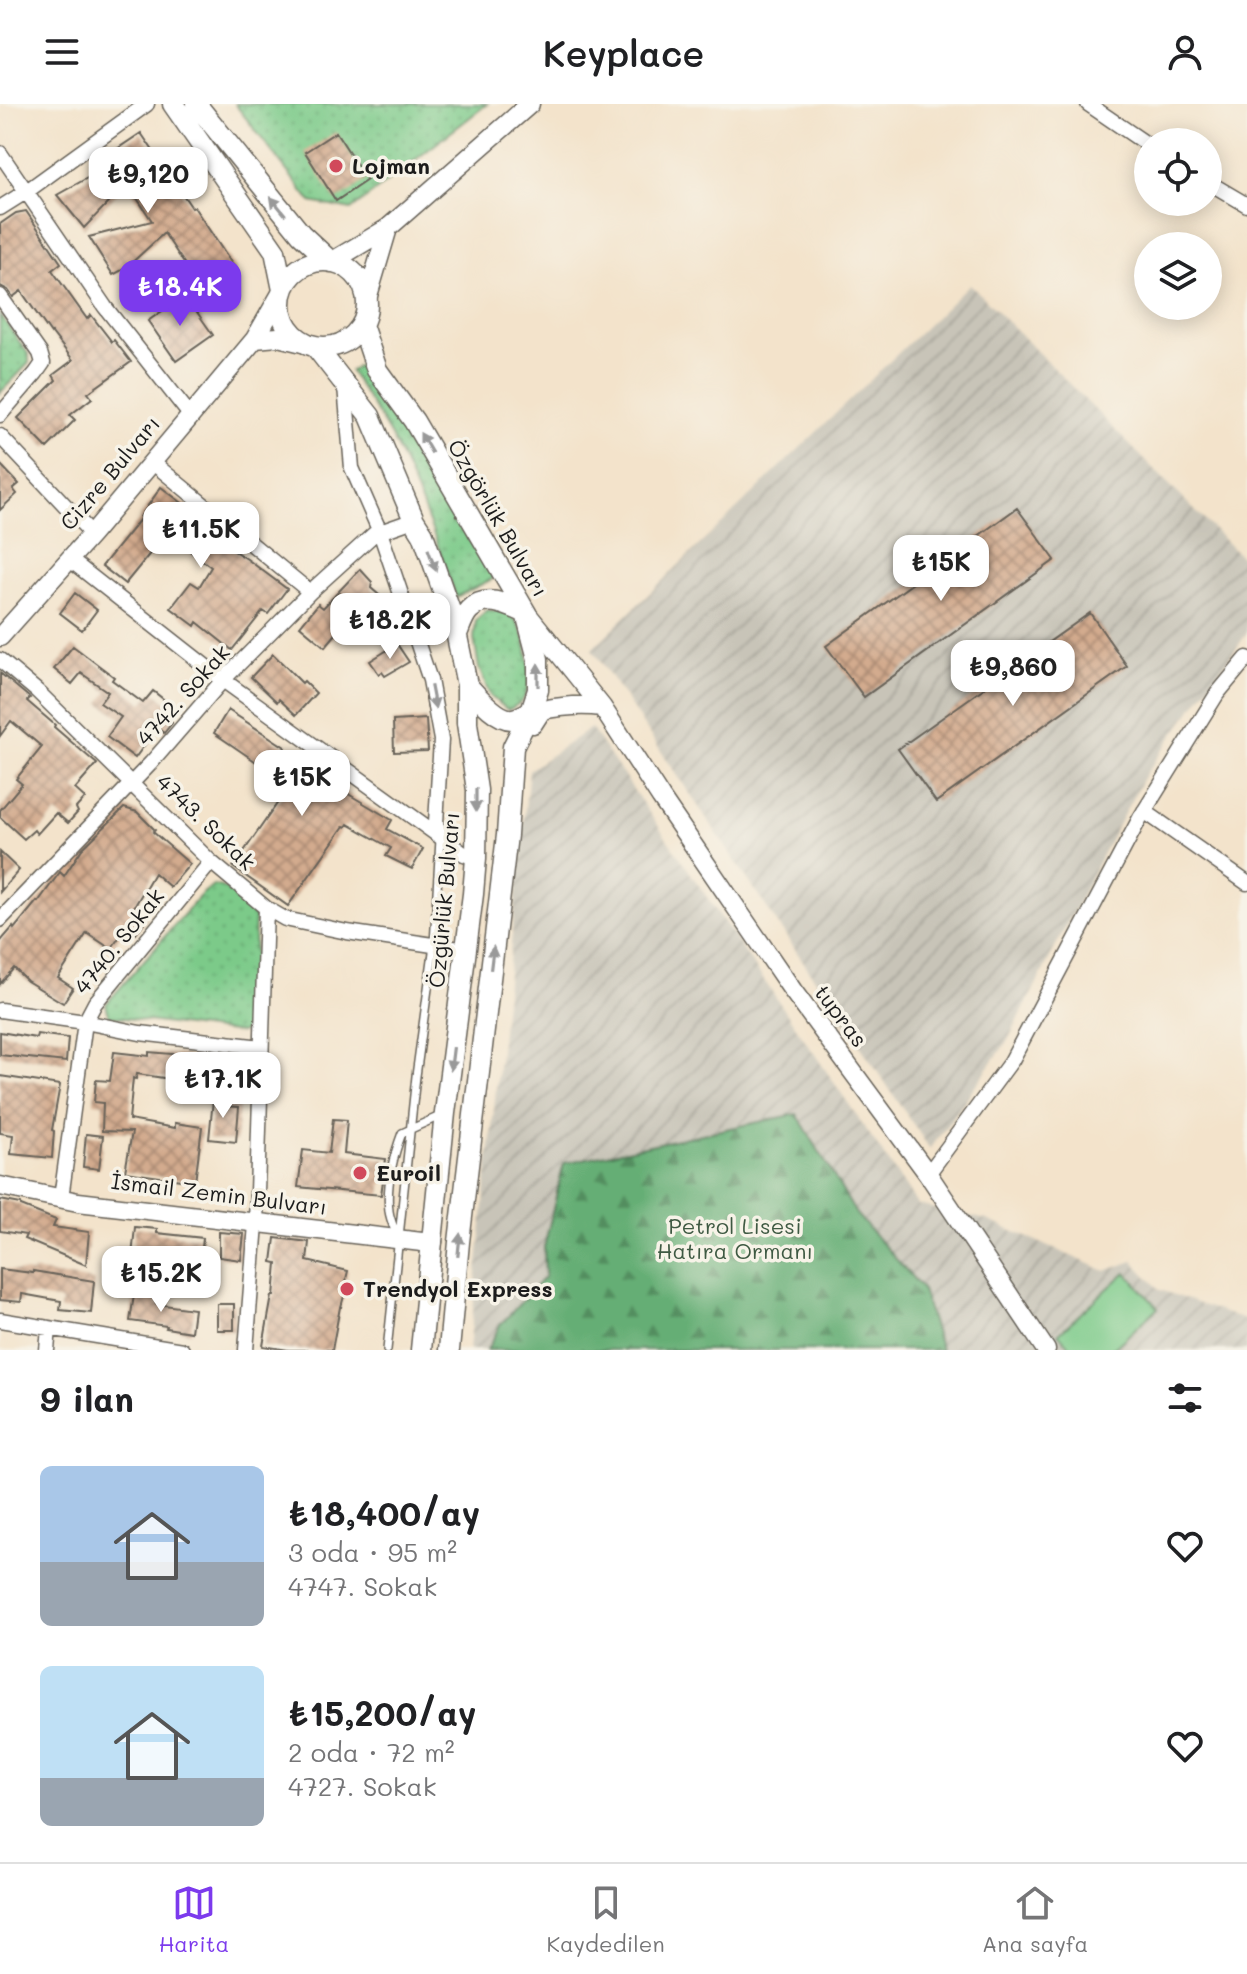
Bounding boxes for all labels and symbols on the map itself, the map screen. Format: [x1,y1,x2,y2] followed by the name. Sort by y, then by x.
[83,147,213,215] pin: ₺9,120
[352,151,430,180] place label: Lojman
[327,157,345,175] marker: Lojman
[269,195,286,216] one-way arrow
[115,260,245,328] pin: ₺18.4K
[53,409,166,536] street label: Cizre Bulvarı
[419,432,433,454] one-way arrow
[442,434,555,602] street label: Özgörlük Bulvarı
[136,502,266,570] pin: ₺11.5K
[894,535,988,603] pin: ₺15K
[426,548,439,572] one-way arrow
[325,593,455,661] pin: ₺18.2K
[130,638,236,751] street label: 4742. Sokak
[948,640,1078,708] pin: ₺9,860
[532,662,544,687] one-way arrow
[427,685,440,710] one-way arrow
[255,750,349,818] pin: ₺15K
[151,767,262,876] street label: 4743. Sokak
[470,788,482,813] one-way arrow
[421,811,466,989] street label: Özgürlük Bulvarı
[67,882,170,999] street label: 4740. Sokak
[486,946,499,971] one-way arrow
[809,979,874,1053] street label: tupras
[445,1047,458,1072] one-way arrow
[158,1052,288,1120] pin: ₺17.1K
[376,1158,441,1187] place label: Euroil
[351,1164,369,1182] marker: Euroil
[109,1166,329,1221] street label: İsmail Zemin Bulvarı
[657,1211,813,1265] park label: Petrol Lisesi Hatıra Ormanı
[453,1232,466,1257] one-way arrow
[96,1246,226,1314] pin: ₺15.2K
[363,1274,553,1303] place label: Trendyol Express
[338,1280,356,1298] marker: Trendyol Express

